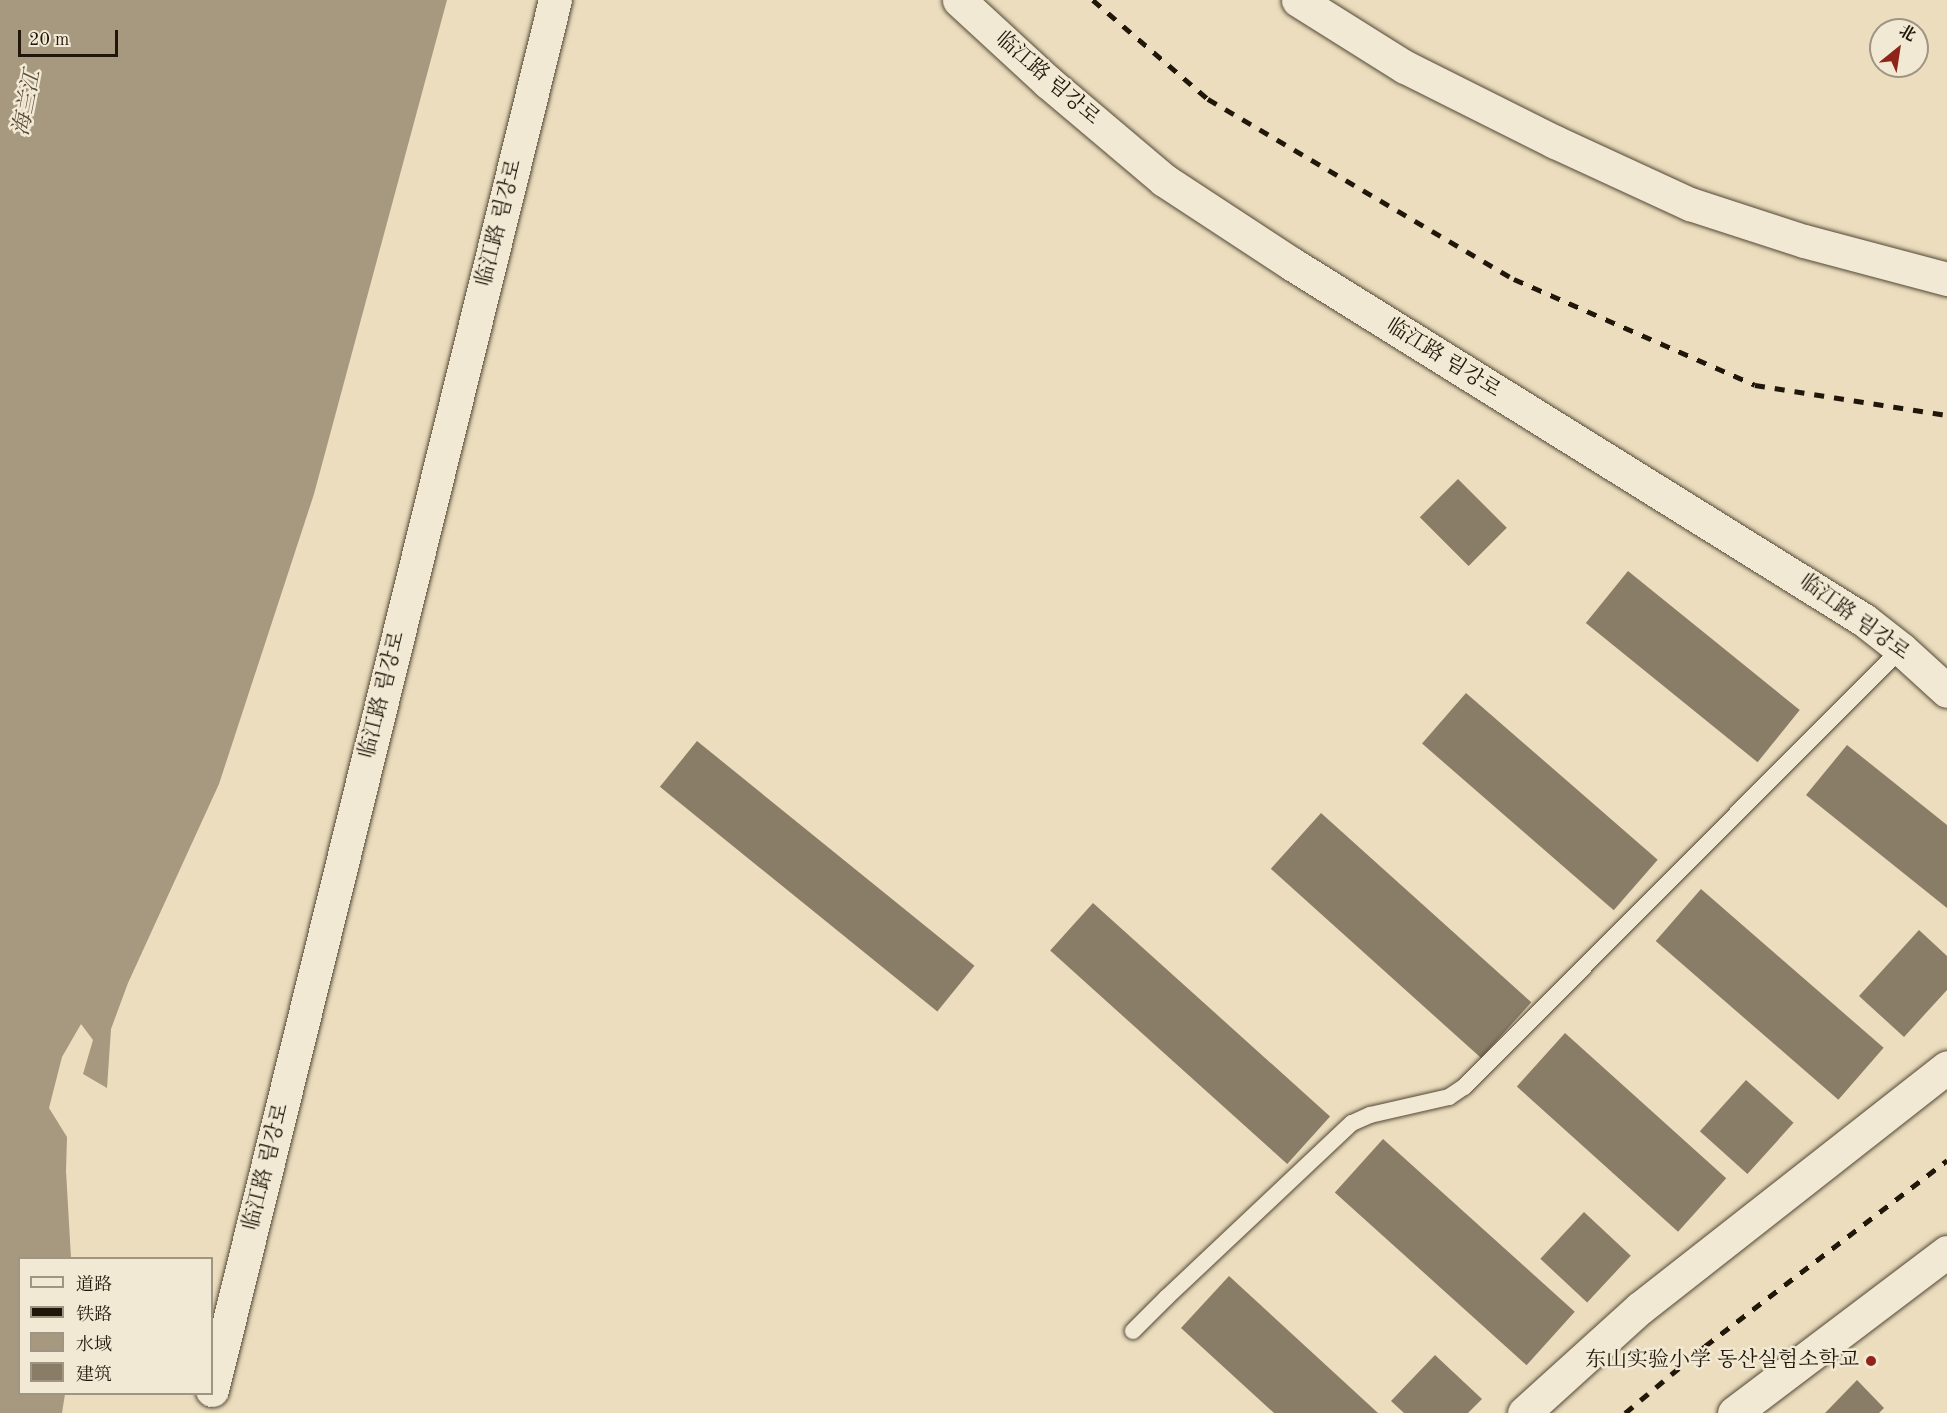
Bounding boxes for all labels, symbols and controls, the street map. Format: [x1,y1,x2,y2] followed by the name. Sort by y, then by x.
[21,18,122,56] scale bar
[1869,18,1929,78] north arrow
[1896,23,1918,45] text: 北
[990,27,1104,131] street label: 临江路 림강로
[29,31,69,49] text: 20 m
[9,68,47,138] water label: 海兰江
[472,157,528,289] street label: 临江路 림강로
[1381,314,1505,404] street label: 临江路 림강로
[1794,570,1914,666] street label: 临江路 림강로
[355,629,411,761] street label: 临江路 림강로
[239,1101,295,1233] street label: 临江路 림강로
[18,1257,213,1395] legend
[76,1276,112,1294] text: 道路
[76,1306,112,1324] text: 铁路
[76,1336,112,1354] text: 水域
[1585,1348,1859,1374] place label: 东山实验小学 동산실험소학교
[1864,1354,1878,1368] marker: 东山实验小学 동산실험소학교
[76,1366,112,1384] text: 建筑

